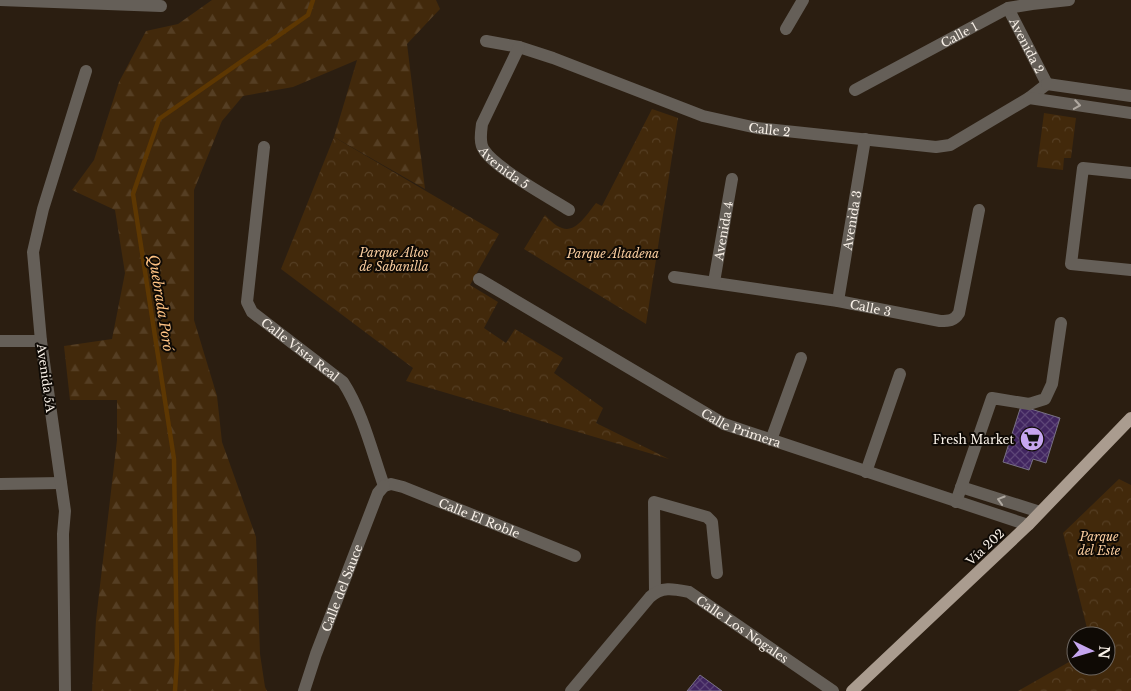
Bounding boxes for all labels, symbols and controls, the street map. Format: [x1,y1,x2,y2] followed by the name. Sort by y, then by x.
[1006,14,1048,76] street label: Avenida 2
[938,18,980,50] street label: Calle 1
[1073,99,1081,110] one-way arrow
[747,119,791,139] street label: Calle 2
[475,142,532,192] street label: Avenida 5
[839,189,864,252] street label: Avenida 3
[710,200,736,263] street label: Avenida 4
[358,245,429,274] park label: Parque Altos de Sabanilla
[566,246,659,261] park label: Parque Altadena
[144,253,178,353] water label: Quebrada Poró
[849,296,893,319] street label: Calle 3
[258,314,342,384] street label: Calle Vista Real
[34,342,58,414] street label: Avenida 5A
[699,405,783,450] street label: Calle Primera
[1019,426,1045,452] supermarket icon: Fresh Market
[933,432,1014,447] place label: Fresh Market
[437,495,522,541] street label: Calle El Roble
[997,495,1005,505] one-way arrow
[962,526,1007,569] street label: Vía 202
[1078,529,1121,558] park label: Parque del Este
[318,542,365,634] street label: Calle del Sauce
[694,592,791,666] street label: Calle Los Nogales
[1066,626,1116,676] north arrow
[1094,645,1113,659] text: N

